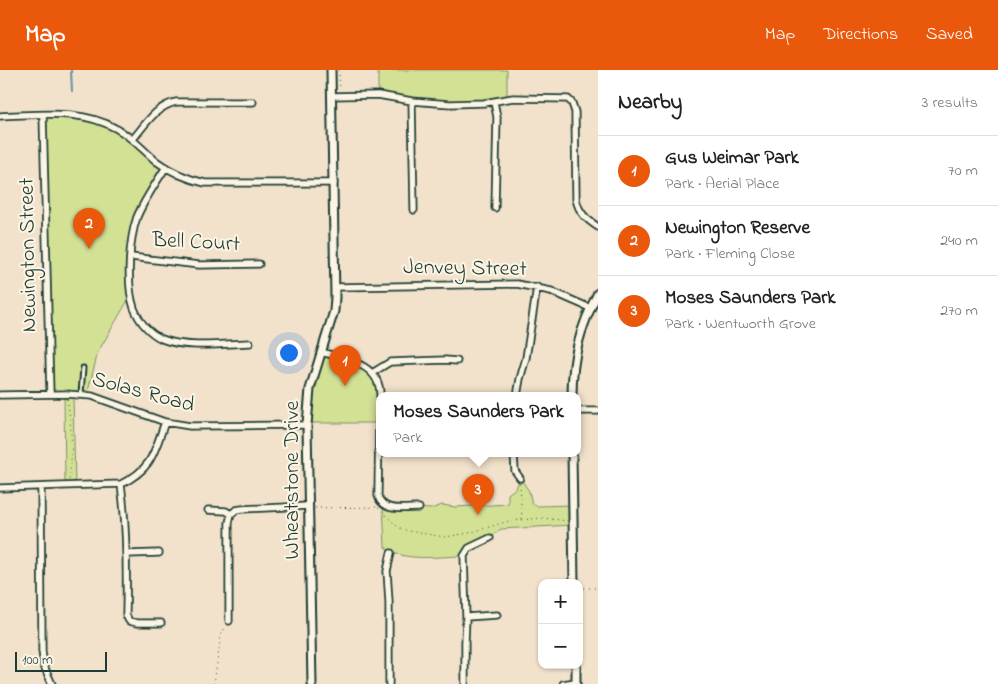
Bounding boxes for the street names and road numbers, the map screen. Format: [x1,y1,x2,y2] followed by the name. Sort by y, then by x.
[12,177,47,333] street label: Newington Street
[150,225,241,261] street label: Bell Court
[403,252,528,287] street label: Jenvey Street
[88,364,198,422] street label: Solas Road
[277,400,309,559] street label: Wheatstone Drive

